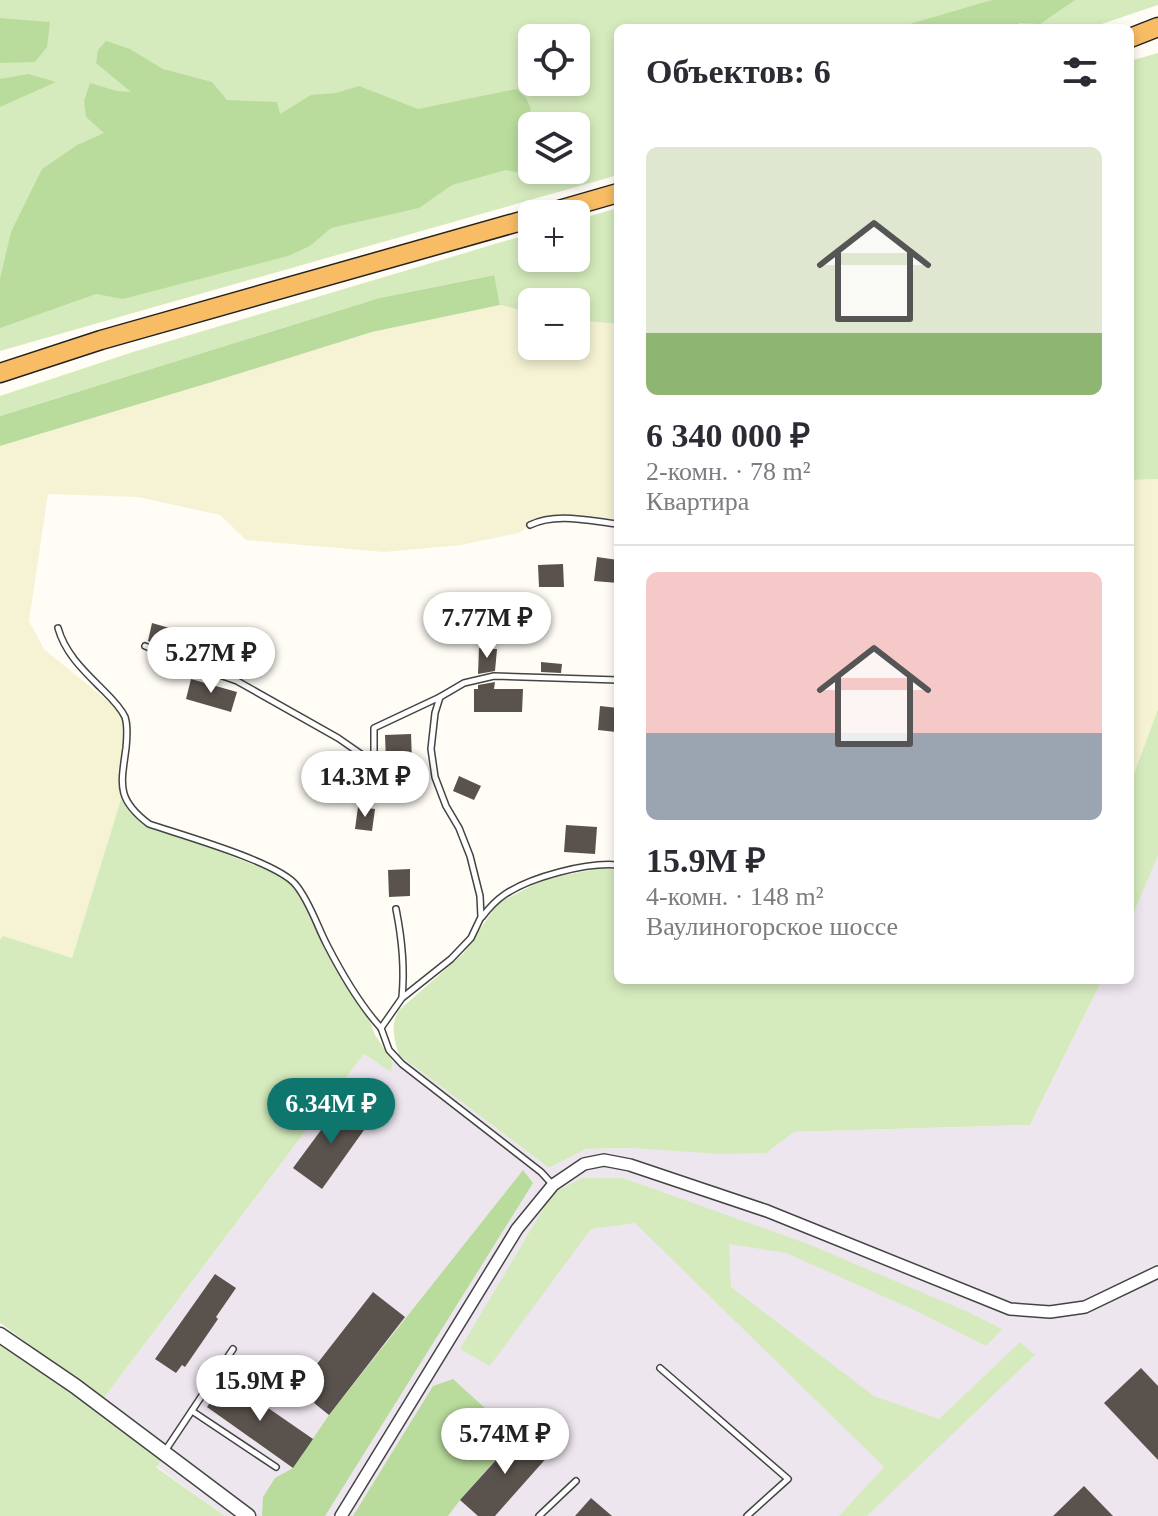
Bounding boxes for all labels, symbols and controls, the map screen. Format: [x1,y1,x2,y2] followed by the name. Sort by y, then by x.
[518,24,590,360] map controls
[518,24,590,96] button: locate
[1058,50,1102,94] icon: filters
[646,53,831,90] text: Объектов: 6
[518,112,590,184] button: layers
[802,199,946,343] icon: home
[518,200,590,272] button: +
[518,288,590,360] button: −
[646,417,810,454] text: 6 340 000 ₽
[646,457,811,486] text: 2-комн. · 78 m²
[646,487,749,516] text: Квартира
[413,592,561,660] pin: 7.77M ₽
[441,603,533,632] text: 7.77M ₽
[802,624,946,768] icon: home
[137,627,285,695] pin: 5.27M ₽
[165,638,257,667] text: 5.27M ₽
[291,751,439,819] pin: 14.3M ₽
[319,762,411,791] text: 14.3M ₽
[646,842,766,879] text: 15.9M ₽
[646,882,824,911] text: 4-комн. · 148 m²
[646,912,898,941] text: Ваулиногорское шоссе
[257,1078,405,1146] pin: 6.34M ₽
[285,1089,377,1118] text: 6.34M ₽
[186,1355,334,1423] pin: 15.9M ₽
[214,1366,306,1395] text: 15.9M ₽
[431,1408,579,1476] pin: 5.74M ₽
[459,1419,551,1448] text: 5.74M ₽

